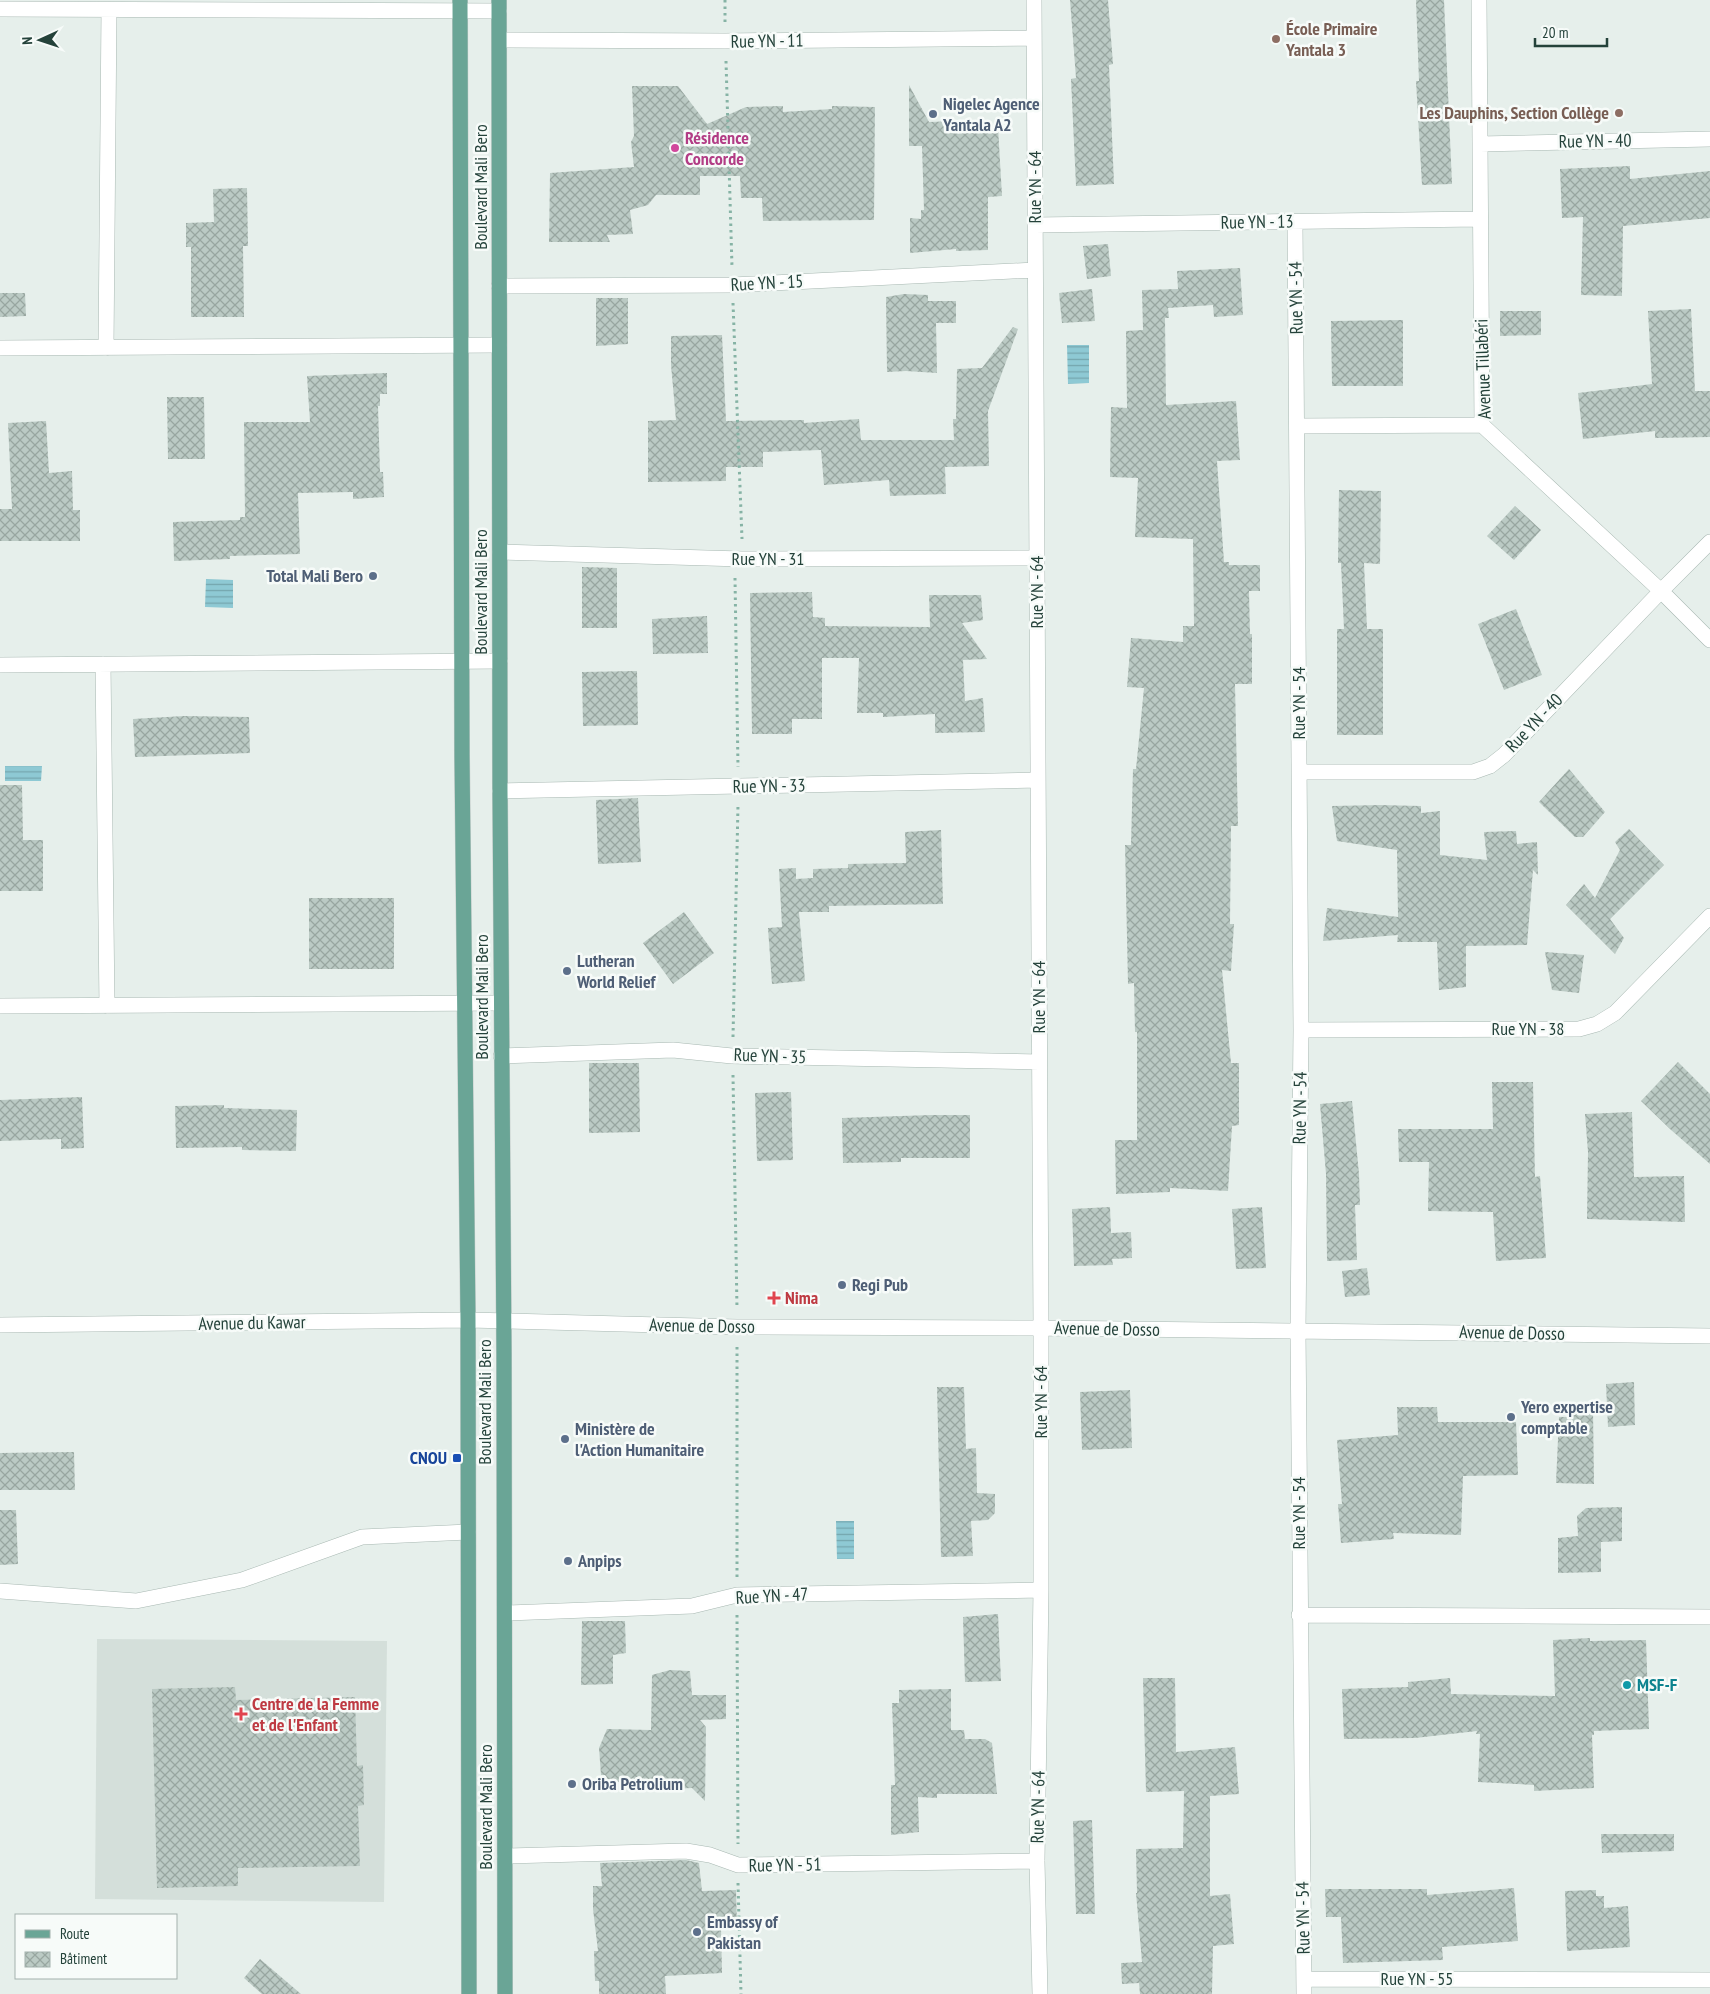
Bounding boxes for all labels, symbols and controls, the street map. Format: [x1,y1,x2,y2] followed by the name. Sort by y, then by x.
[15,15,65,65] north arrow
[1535,15,1608,47] scale bar
[1285,17,1378,61] place label: École Primaire Yantala 3
[1542,23,1568,42] text: 20 m
[730,28,804,53] street label: Rue YN - 11
[1270,33,1282,45] marker: École Primaire Yantala 3
[18,36,36,45] text: N
[942,92,1040,136] place label: Nigelec Agence Yantala A2
[1419,101,1609,124] place label: Les Dauphins, Section Collège
[1613,107,1625,119] marker: Les Dauphins, Section Collège
[927,108,939,120] marker: Nigelec Agence Yantala A2
[469,124,492,250] street label: Boulevard Mali Bero
[685,126,749,170] place label: Résidence Concorde
[1558,128,1632,153] street label: Rue YN - 40
[669,142,681,154] marker: Résidence Concorde
[1023,151,1046,223] street label: Rue YN - 64
[1220,209,1294,234] street label: Rue YN - 13
[1283,261,1308,335] street label: Rue YN - 54
[730,269,804,296] street label: Rue YN - 15
[1469,318,1496,420] street label: Avenue Tillabéri
[469,529,492,655] street label: Boulevard Mali Bero
[732,547,804,570] street label: Rue YN - 31
[1025,556,1048,628] street label: Rue YN - 64
[266,564,363,587] place label: Total Mali Bero
[367,570,379,582] marker: Total Mali Bero
[1287,667,1310,739] street label: Rue YN - 54
[1500,688,1567,757] street label: Rue YN - 40
[732,773,806,798] street label: Rue YN - 33
[470,934,493,1060] street label: Boulevard Mali Bero
[576,949,657,993] place label: Lutheran World Relief
[1027,961,1050,1033] street label: Rue YN - 64
[561,965,573,977] marker: Lutheran World Relief
[1492,1017,1564,1040] street label: Rue YN - 38
[733,1043,807,1068] street label: Rue YN - 35
[1287,1071,1312,1145] street label: Rue YN - 54
[852,1273,908,1296] place label: Regi Pub
[836,1279,848,1291] marker: Regi Pub
[785,1286,818,1309] place label: Nima
[767,1291,781,1305] marker: Nima
[198,1310,306,1335] street label: Avenue du Kawar
[649,1313,755,1338] street label: Avenue de Dosso
[1054,1316,1160,1341] street label: Avenue de Dosso
[1459,1320,1565,1345] street label: Avenue de Dosso
[473,1339,496,1465] street label: Boulevard Mali Bero
[1029,1366,1052,1438] street label: Rue YN - 64
[1520,1395,1613,1439] place label: Yero expertise comptable
[1505,1411,1517,1423] marker: Yero expertise comptable
[575,1417,705,1461] place label: Ministère de l'Action Humanitaire
[559,1433,571,1445] marker: Ministère de l'Action Humanitaire
[410,1446,447,1469] place label: CNOU
[451,1452,463,1464] marker: CNOU
[1287,1477,1310,1549] street label: Rue YN - 54
[577,1549,622,1572] place label: Anpips
[562,1555,574,1567] marker: Anpips
[735,1582,809,1609] street label: Rue YN - 47
[1637,1673,1678,1696] place label: MSF-F
[1621,1679,1633,1691] marker: MSF-F
[252,1692,379,1736] place label: Centre de la Femme et de l'Enfant
[234,1707,248,1721] marker: Centre de la Femme et de l'Enfant
[474,1744,497,1870] street label: Boulevard Mali Bero
[1025,1770,1050,1844] street label: Rue YN - 64
[582,1772,683,1795] place label: Oriba Petrolium
[566,1778,578,1790] marker: Oriba Petrolium
[748,1852,822,1877] street label: Rue YN - 51
[1290,1881,1315,1955] street label: Rue YN - 54
[707,1910,779,1954] place label: Embassy of Pakistan
[15,1914,178,1979] legend
[60,1924,90,1943] text: Route
[691,1926,703,1938] marker: Embassy of Pakistan
[60,1949,107,1968] text: Bâtiment
[1381,1967,1453,1990] street label: Rue YN - 55

